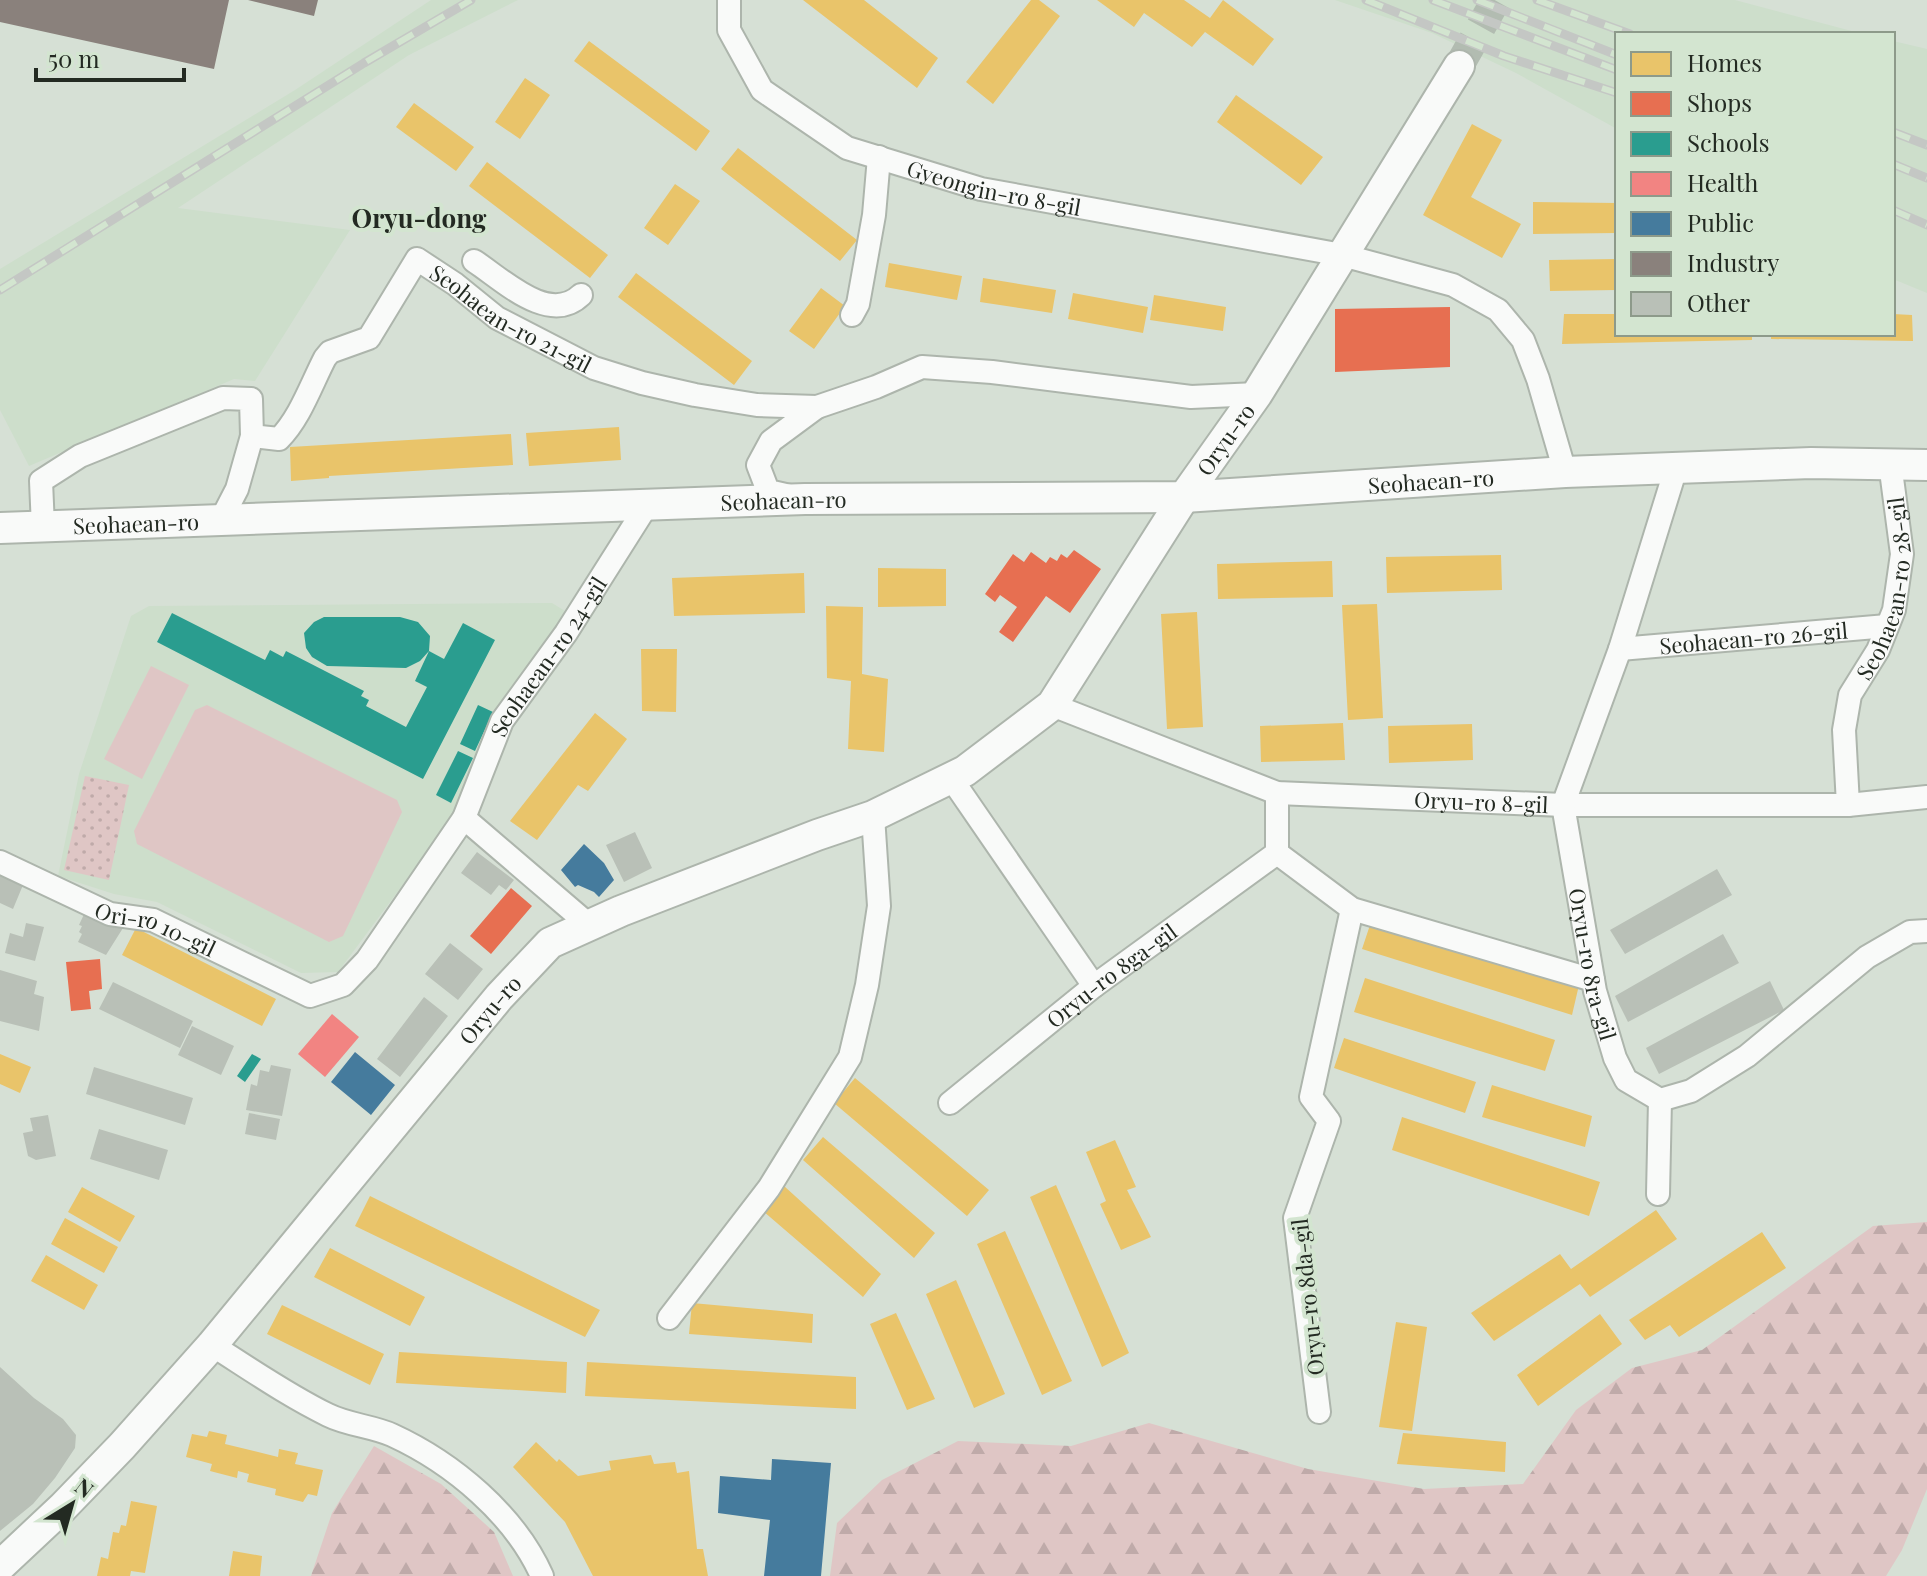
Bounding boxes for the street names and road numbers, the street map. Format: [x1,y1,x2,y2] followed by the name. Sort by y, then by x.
[903,152,1084,222] street label: Gyeongin-ro 8-gil
[425,257,597,379] street label: Seohaean-ro 21-gil
[1189,397,1261,481] street label: Oryu-ro
[1367,462,1495,500] street label: Seohaean-ro
[720,484,847,517] street label: Seohaean-ro
[1848,495,1917,685] street label: Seohaean-ro 28-gil
[72,506,200,540] street label: Seohaean-ro
[482,571,613,741] street label: Seohaean-ro 24-gil
[1658,614,1849,661] street label: Seohaean-ro 26-gil
[1413,784,1549,819] street label: Oryu-ro 8-gil
[1563,886,1624,1044] street label: Oryu-ro 8ra-gil
[90,894,221,963] street label: Ori-ro 10-gil
[1040,916,1183,1034] street label: Oryu-ro 8ga-gil
[451,968,527,1050] street label: Oryu-ro
[1284,1217,1330,1377] street label: Oryu-ro 8da-gil

